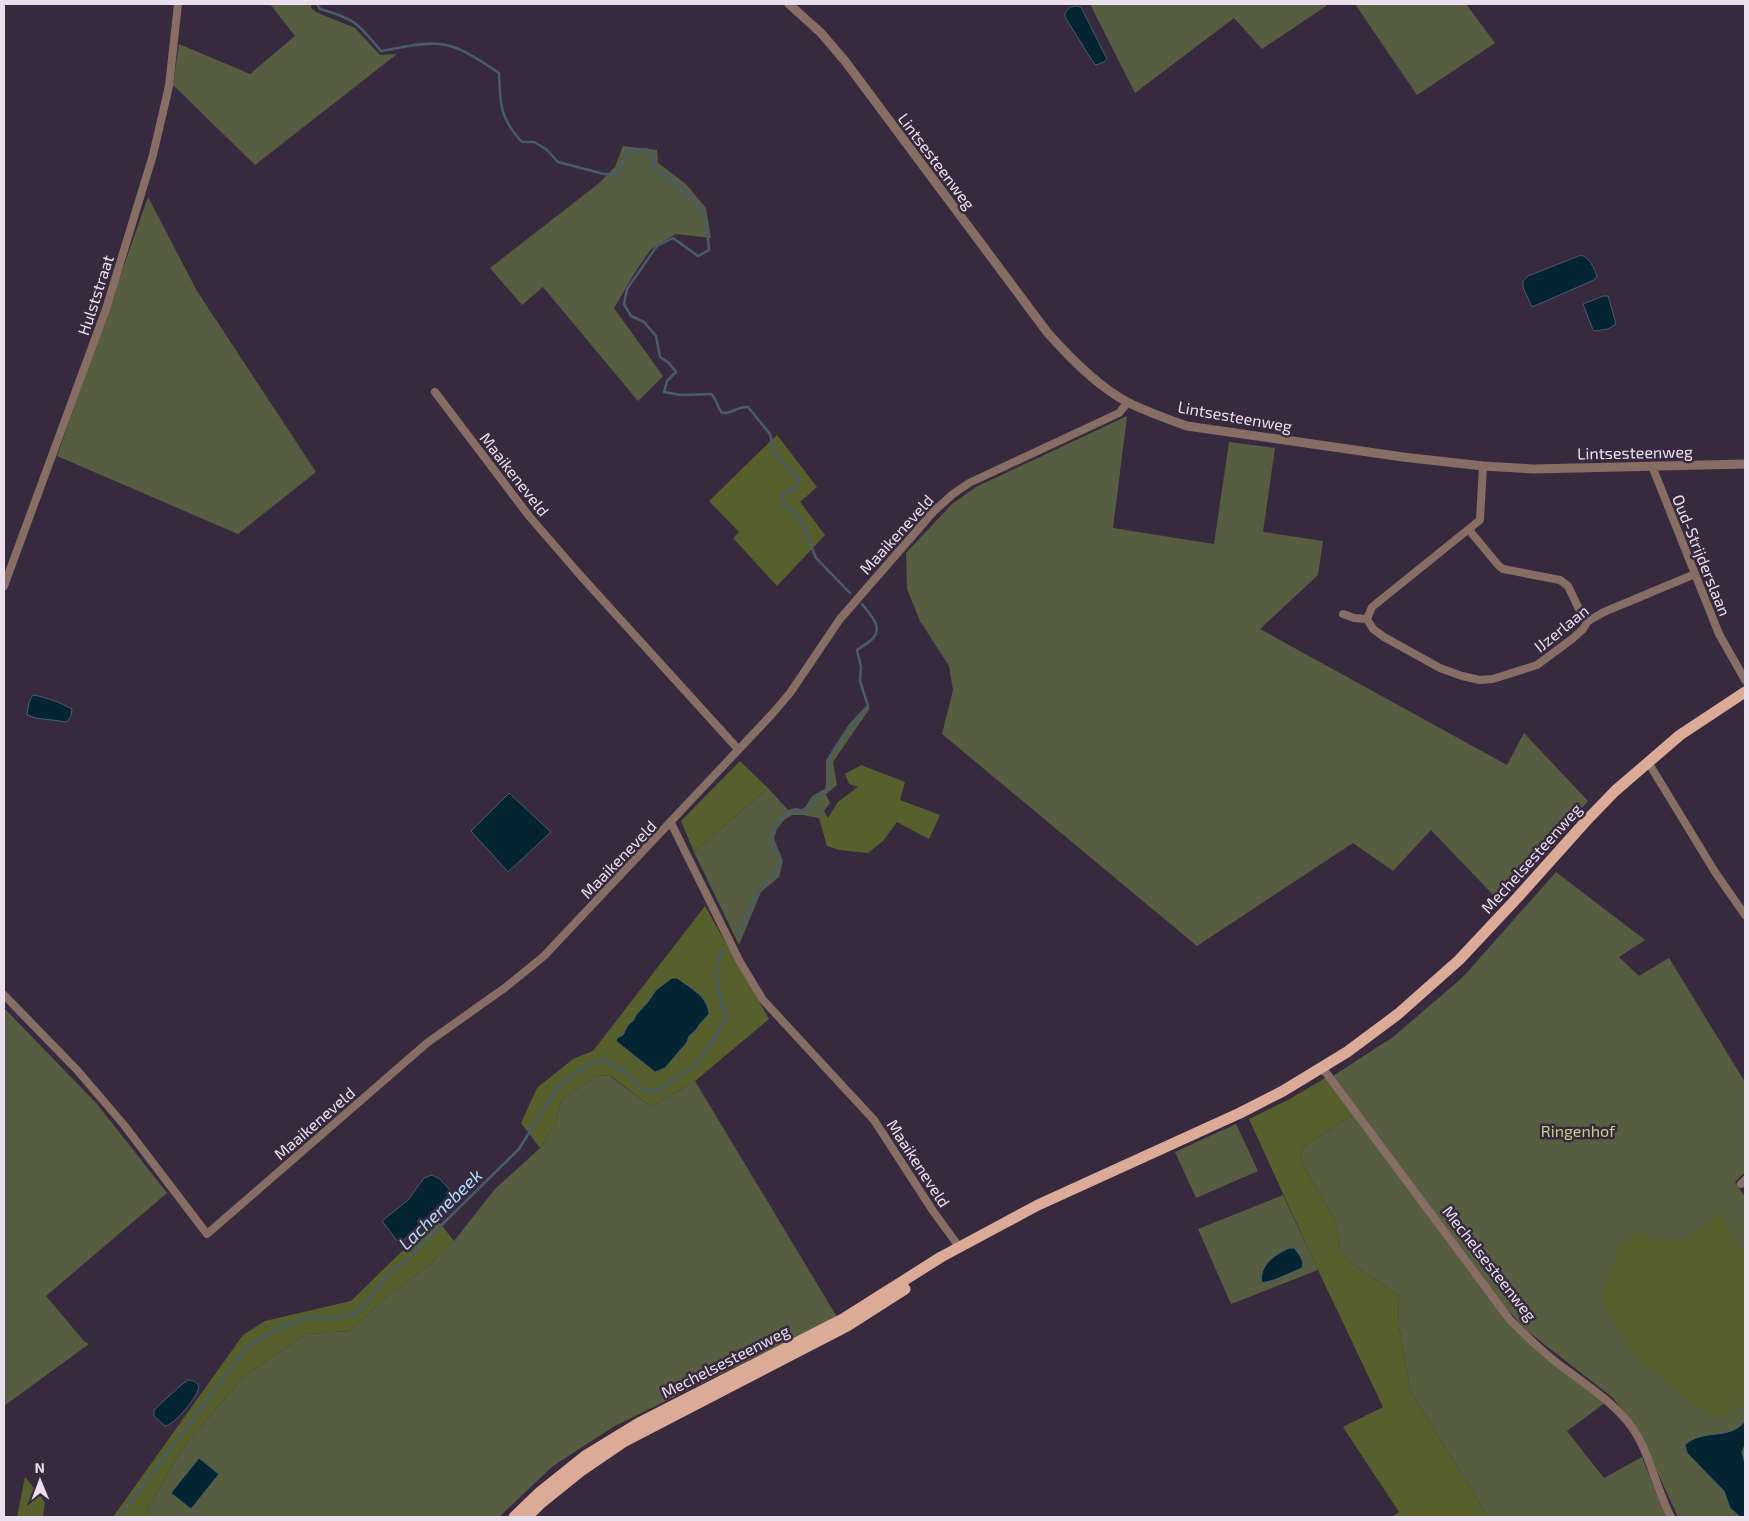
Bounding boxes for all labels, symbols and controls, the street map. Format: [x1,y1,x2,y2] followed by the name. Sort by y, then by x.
[895,109,979,213] street label: Lintsesteenweg
[73,253,117,337] street label: Hulststraat
[1176,397,1294,435] street label: Lintsesteenweg
[476,428,554,520] street label: Maaikeneveld
[1577,441,1693,463] street label: Lintsesteenweg
[855,490,937,578] street label: Maaikeneveld
[1668,492,1735,619] street label: Oud-Strijderslaan
[1530,600,1592,656] street label: IJzerlaan
[1477,799,1585,917] street label: Mechelsesteenweg
[576,816,660,902] street label: Maaikeneveld
[270,1083,358,1163] street label: Maaikeneveld
[884,1116,954,1210] street label: Maaikeneveld
[1541,1121,1616,1140] park label: Ringenhof
[394,1164,486,1254] water label: Lachenebeek
[1439,1202,1541,1325] street label: Mechelsesteenweg
[658,1320,792,1402] street label: Mechelsesteenweg
[15,1456,65,1506] north arrow
[35,1459,45,1476] text: N

